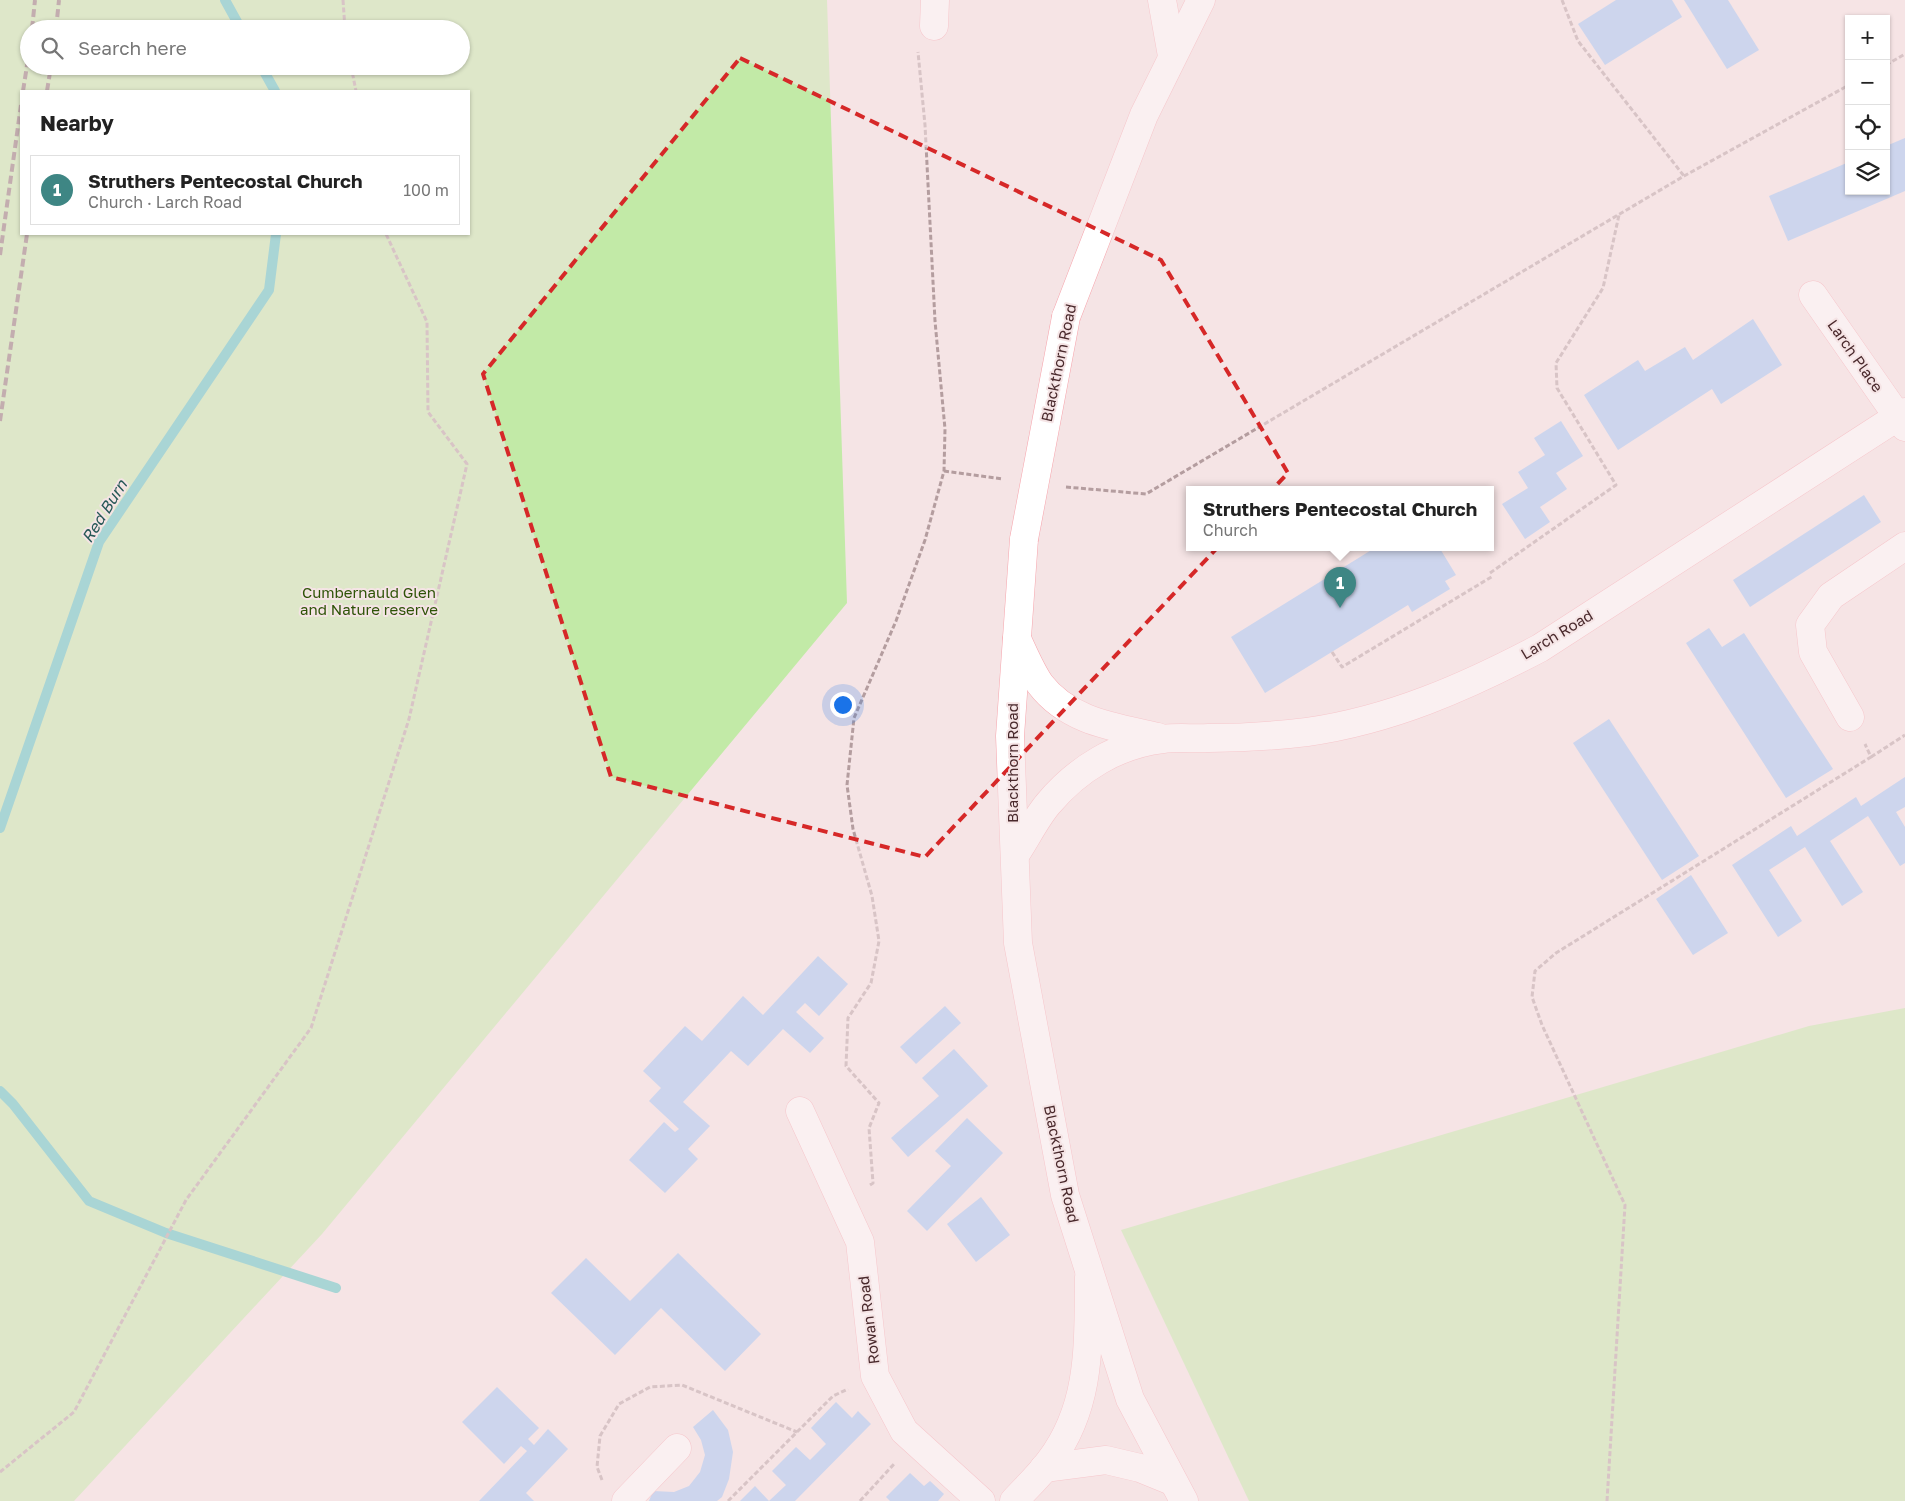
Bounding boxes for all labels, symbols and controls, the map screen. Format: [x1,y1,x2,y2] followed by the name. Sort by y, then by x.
[1845,15,1890,195] map controls
[1845,15,1890,60] button: +
[20,20,470,75] search box
[38,34,66,62] icon: search
[78,36,187,59] text: Search here
[1845,60,1890,105] button: −
[1845,105,1890,150] button: locate
[40,110,114,136] text: Nearby
[1845,150,1890,195] button: layers
[88,169,362,192] text: Struthers Pentecostal Church
[53,180,61,200] text: 1
[403,180,449,200] text: 100 m
[88,192,242,212] text: Church · Larch Road
[1037,302,1079,423] street label: Blackthorn Road
[1824,316,1887,395] street label: Larch Place
[77,475,132,546] water label: Red Burn
[1186,486,1494,551] popup
[1203,497,1477,520] text: Struthers Pentecostal Church
[1203,520,1258,540] text: Church
[1324,567,1356,608] pin: 1
[300,583,438,618] park label: Cumbernauld Glen and Nature reserve
[1517,606,1596,663] street label: Larch Road
[830,692,856,718] your location
[1003,703,1021,823] street label: Blackthorn Road
[1041,1103,1083,1224] street label: Blackthorn Road
[854,1275,882,1365] street label: Rowan Road

